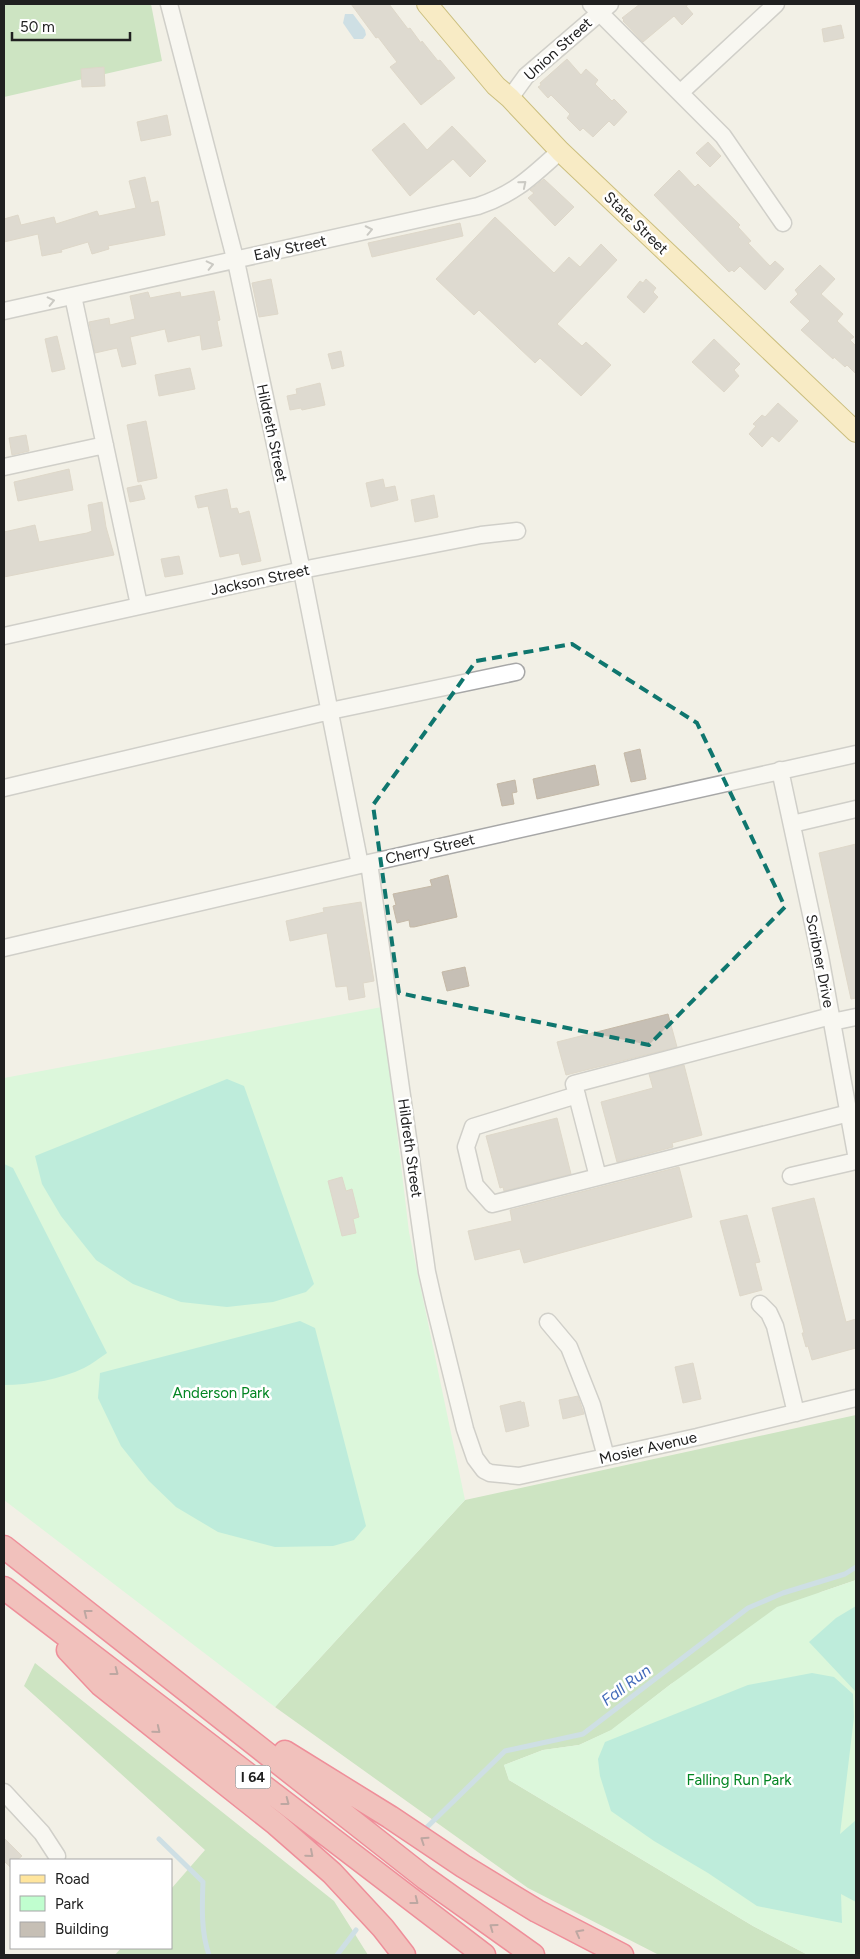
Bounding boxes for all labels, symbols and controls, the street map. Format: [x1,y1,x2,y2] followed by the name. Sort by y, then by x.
[12,10,130,42] scale bar
[520,14,596,84] street label: Union Street
[20,18,55,36] text: 50 m
[517,180,526,189] one-way arrow
[600,188,672,258] street label: State Street
[364,225,373,236] one-way arrow
[252,231,328,264] street label: Ealy Street
[205,260,214,271] one-way arrow
[47,296,56,306] one-way arrow
[253,382,291,484] street label: Hildreth Street
[209,561,311,599] street label: Jackson Street
[384,830,477,868] street label: Cherry Street
[802,913,838,1009] street label: Scribner Drive
[394,1097,426,1199] street label: Hildreth Street
[173,1384,270,1402] park label: Anderson Park
[597,1428,699,1468] street label: Mosier Avenue
[84,1611,93,1619] one-way arrow
[598,1660,654,1710] water label: Fall Run
[109,1666,119,1675] one-way arrow
[151,1724,160,1732] one-way arrow
[236,1765,270,1788] road number: I 64
[686,1771,792,1789] park label: Falling Run Park
[280,1797,289,1805] one-way arrow
[421,1837,430,1847] one-way arrow
[305,1849,314,1858] one-way arrow
[10,1859,172,1949] legend
[55,1870,90,1888] text: Road
[55,1895,84,1913] text: Park
[409,1896,418,1904] one-way arrow
[55,1920,109,1938] text: Building
[490,1924,499,1933] one-way arrow
[575,1929,584,1939] one-way arrow

